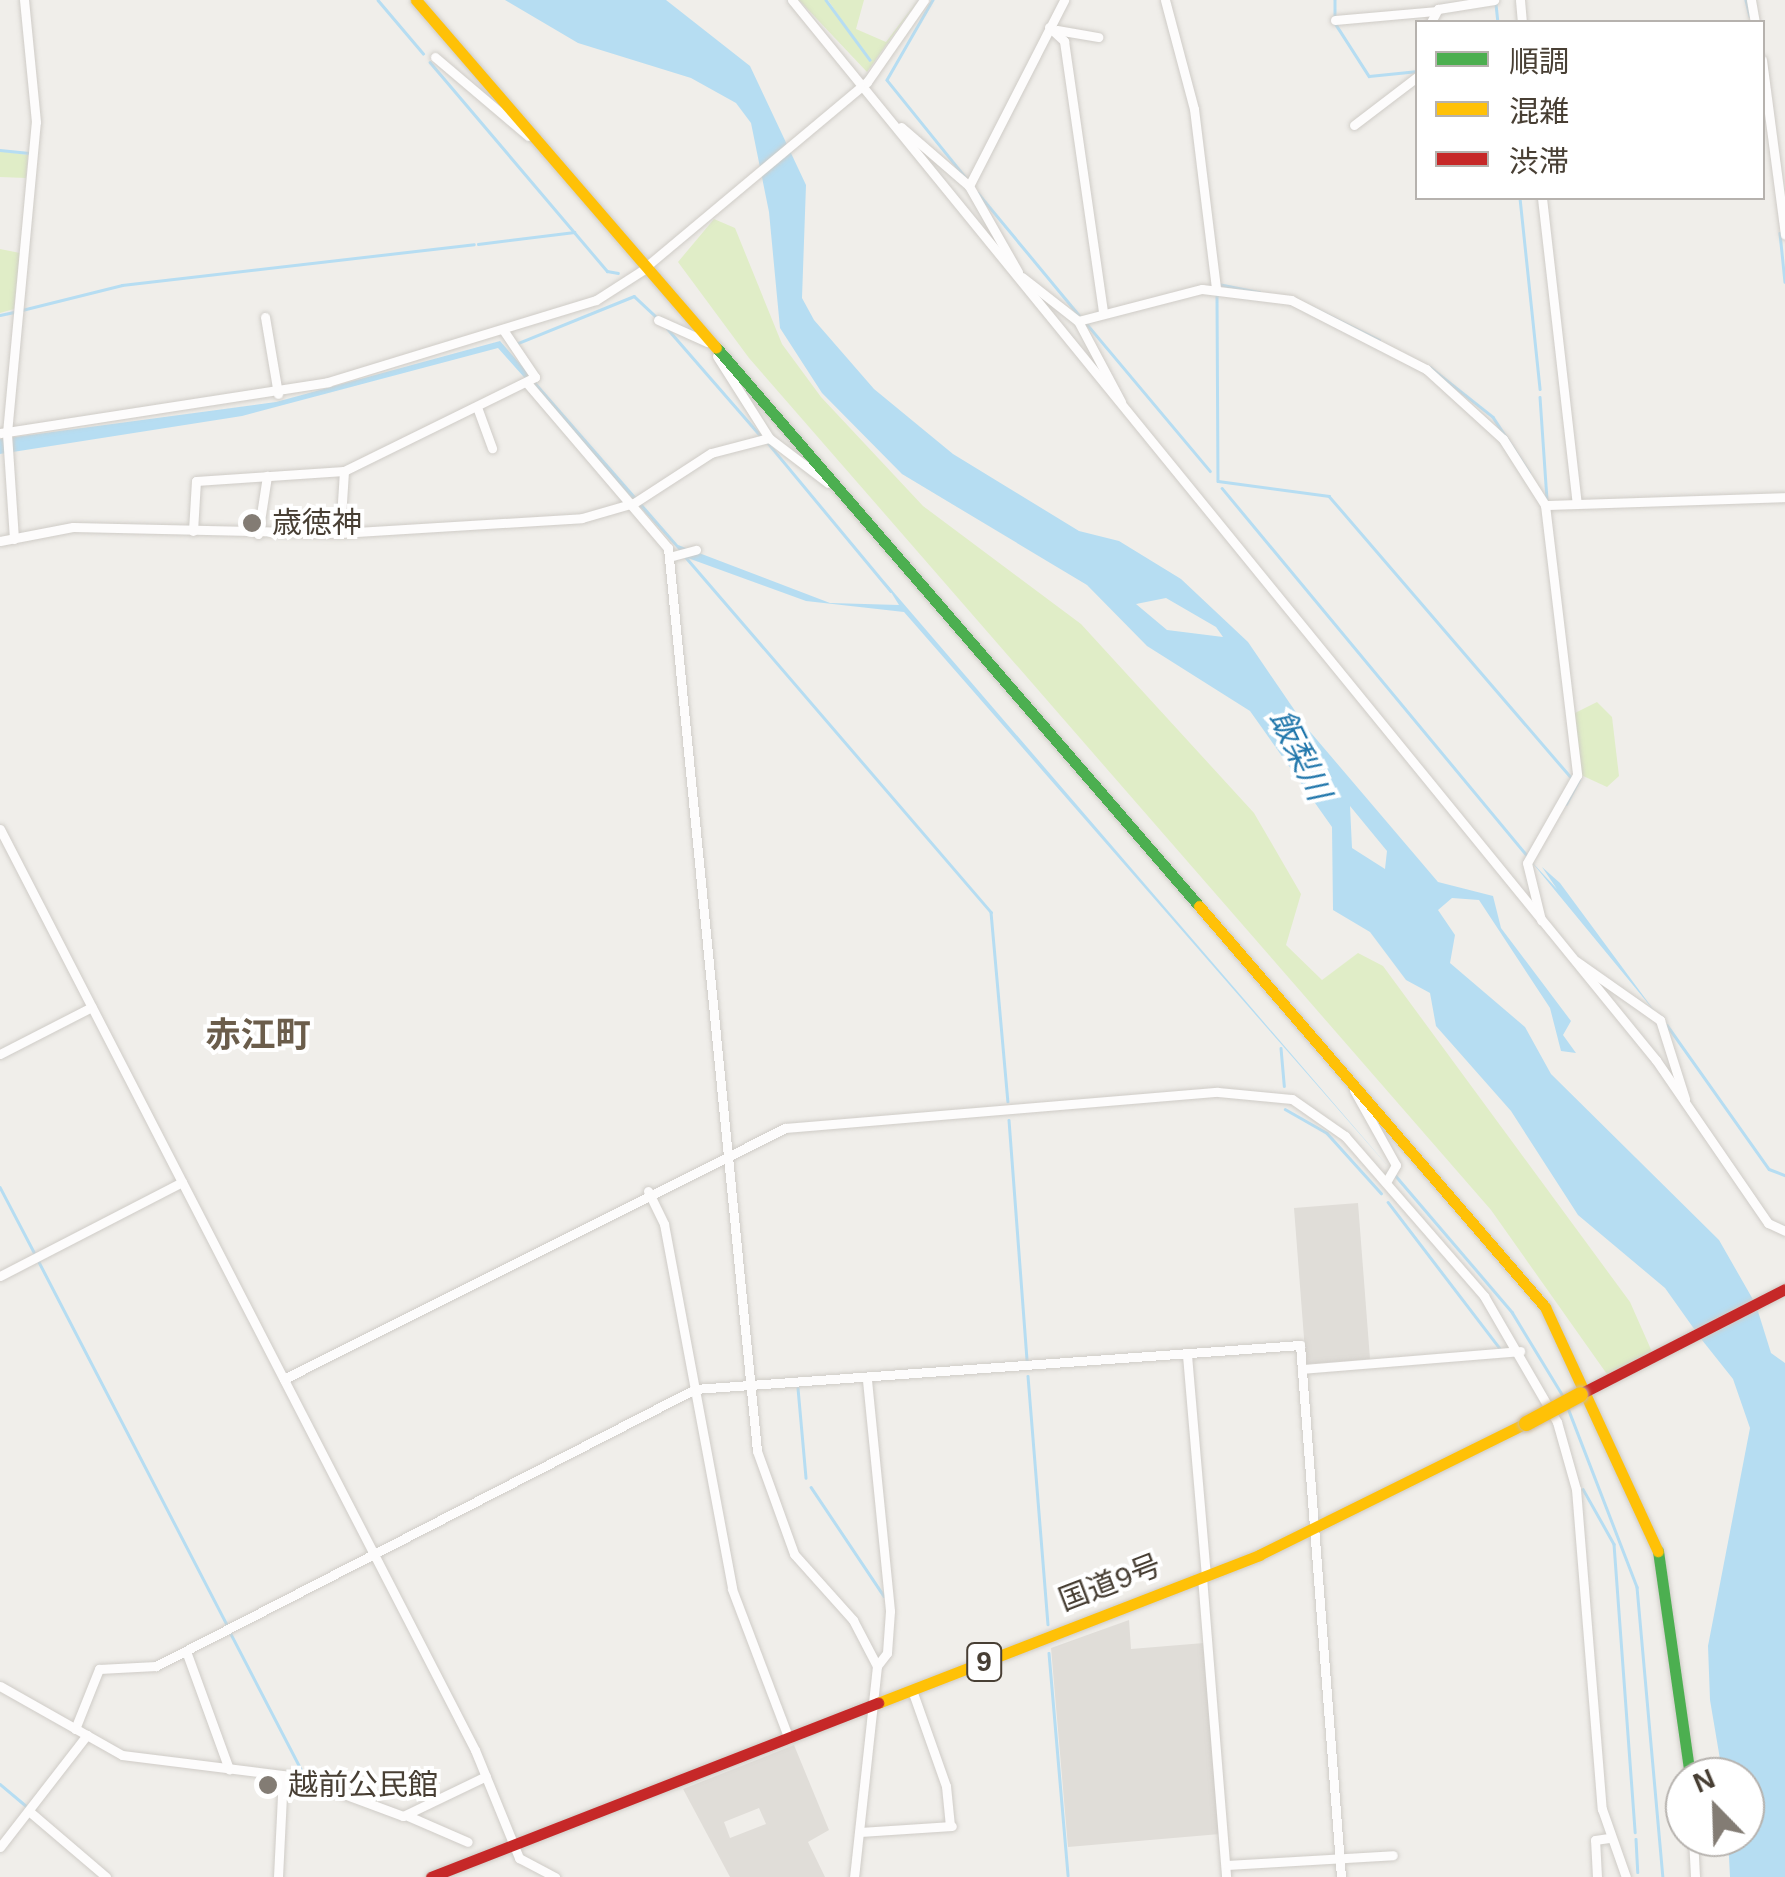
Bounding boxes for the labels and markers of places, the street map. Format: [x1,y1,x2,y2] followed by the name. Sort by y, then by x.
[272,505,362,541] place label: 歳徳神
[241,512,263,534] marker: 歳徳神
[288,1767,438,1803] place label: 越前公民館
[257,1774,279,1796] marker: 越前公民館

